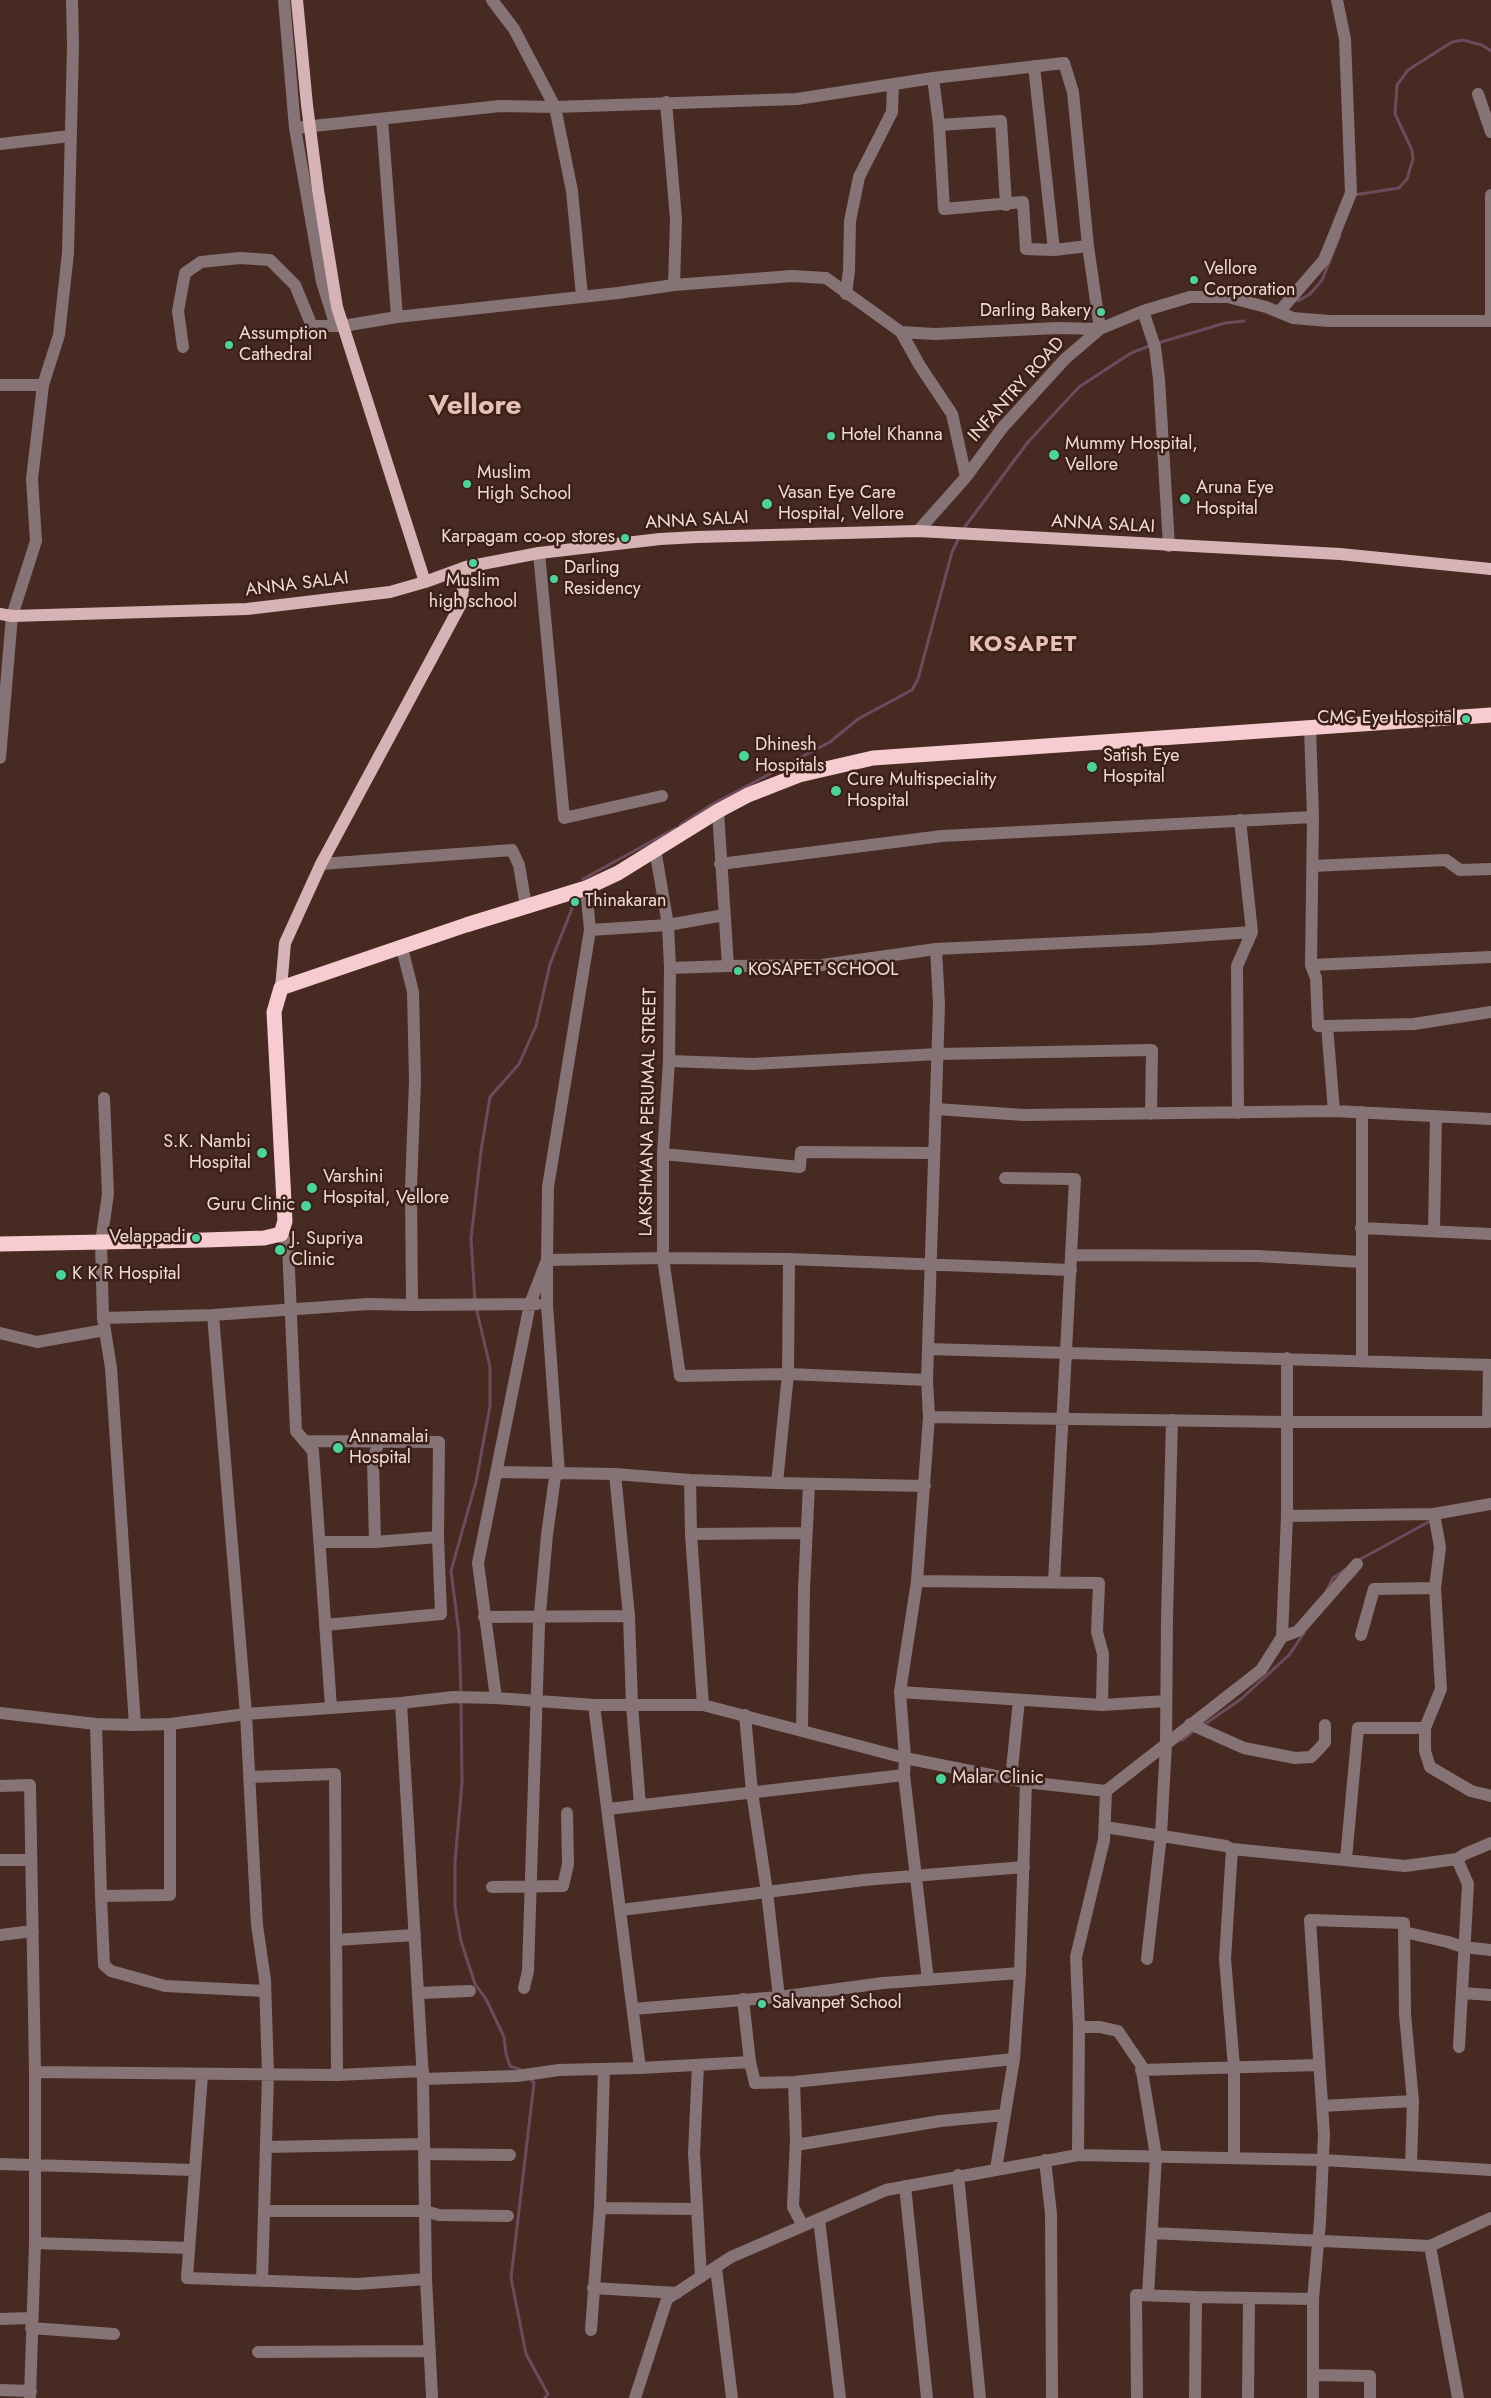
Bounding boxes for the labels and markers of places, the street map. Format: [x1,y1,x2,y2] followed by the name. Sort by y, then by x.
[1204,259,1296,302] place label: Vellore Corporation
[1188,274,1200,286] marker: Vellore Corporation
[980,301,1091,323] place label: Darling Bakery
[1095,306,1107,318] marker: Darling Bakery
[239,324,327,366] place label: Assumption Cathedral
[223,339,235,351] marker: Assumption Cathedral
[841,425,943,447] place label: Hotel Khanna
[825,430,837,442] marker: Hotel Khanna
[1065,434,1198,476] place label: Mummy Hospital, Vellore
[1047,448,1061,462] marker: Mummy Hospital, Vellore
[477,463,571,506] place label: Muslim High School
[461,478,473,490] marker: Muslim High School
[1196,478,1274,520] place label: Aruna Eye Hospital
[778,483,904,526] place label: Vasan Eye Care Hospital, Vellore
[1178,492,1192,506] marker: Aruna Eye Hospital
[760,497,774,511] marker: Vasan Eye Care Hospital, Vellore
[441,527,615,549] place label: Karpagam co-op stores
[619,532,631,544] marker: Karpagam co-op stores
[467,557,479,569] marker: Muslim high school
[564,558,641,600] place label: Darling Residency
[429,571,517,614] place label: Muslim high school
[548,573,560,585] marker: Darling Residency
[1317,708,1456,730] place label: CMC Eye Hospital
[1460,713,1472,725] marker: CMC Eye Hospital
[755,735,824,778] place label: Dhinesh Hospitals
[1103,746,1179,789] place label: Satish Eye Hospital
[737,749,751,763] marker: Dhinesh Hospitals
[1085,760,1099,774] marker: Satish Eye Hospital
[847,770,996,812] place label: Cure Multispeciality Hospital
[829,784,843,798] marker: Cure Multispeciality Hospital
[585,891,666,913] place label: Thinakaran
[569,896,581,908] marker: Thinakaran
[748,960,898,982] place label: KOSAPET SCHOOL
[732,965,744,977] marker: KOSAPET SCHOOL
[163,1132,251,1174] place label: S.K. Nambi Hospital
[255,1146,269,1160] marker: S.K. Nambi Hospital
[323,1167,449,1210] place label: Varshini Hospital, Vellore
[305,1181,319,1195] marker: Varshini Hospital, Vellore
[207,1195,295,1217] place label: Guru Clinic
[299,1199,313,1213] marker: Guru Clinic
[109,1227,186,1249] place label: Velappadi
[291,1229,363,1272] place label: J. Supriya Clinic
[190,1232,202,1244] marker: Velappadi
[273,1243,287,1257] marker: J. Supriya Clinic
[72,1264,181,1286] place label: K K R Hospital
[54,1268,68,1282] marker: K K R Hospital
[349,1427,429,1470] place label: Annamalai Hospital
[331,1441,345,1455] marker: Annamalai Hospital
[952,1768,1043,1790] place label: Malar Clinic
[934,1772,948,1786] marker: Malar Clinic
[772,1993,902,2015] place label: Salvanpet School
[756,1998,768,2010] marker: Salvanpet School

